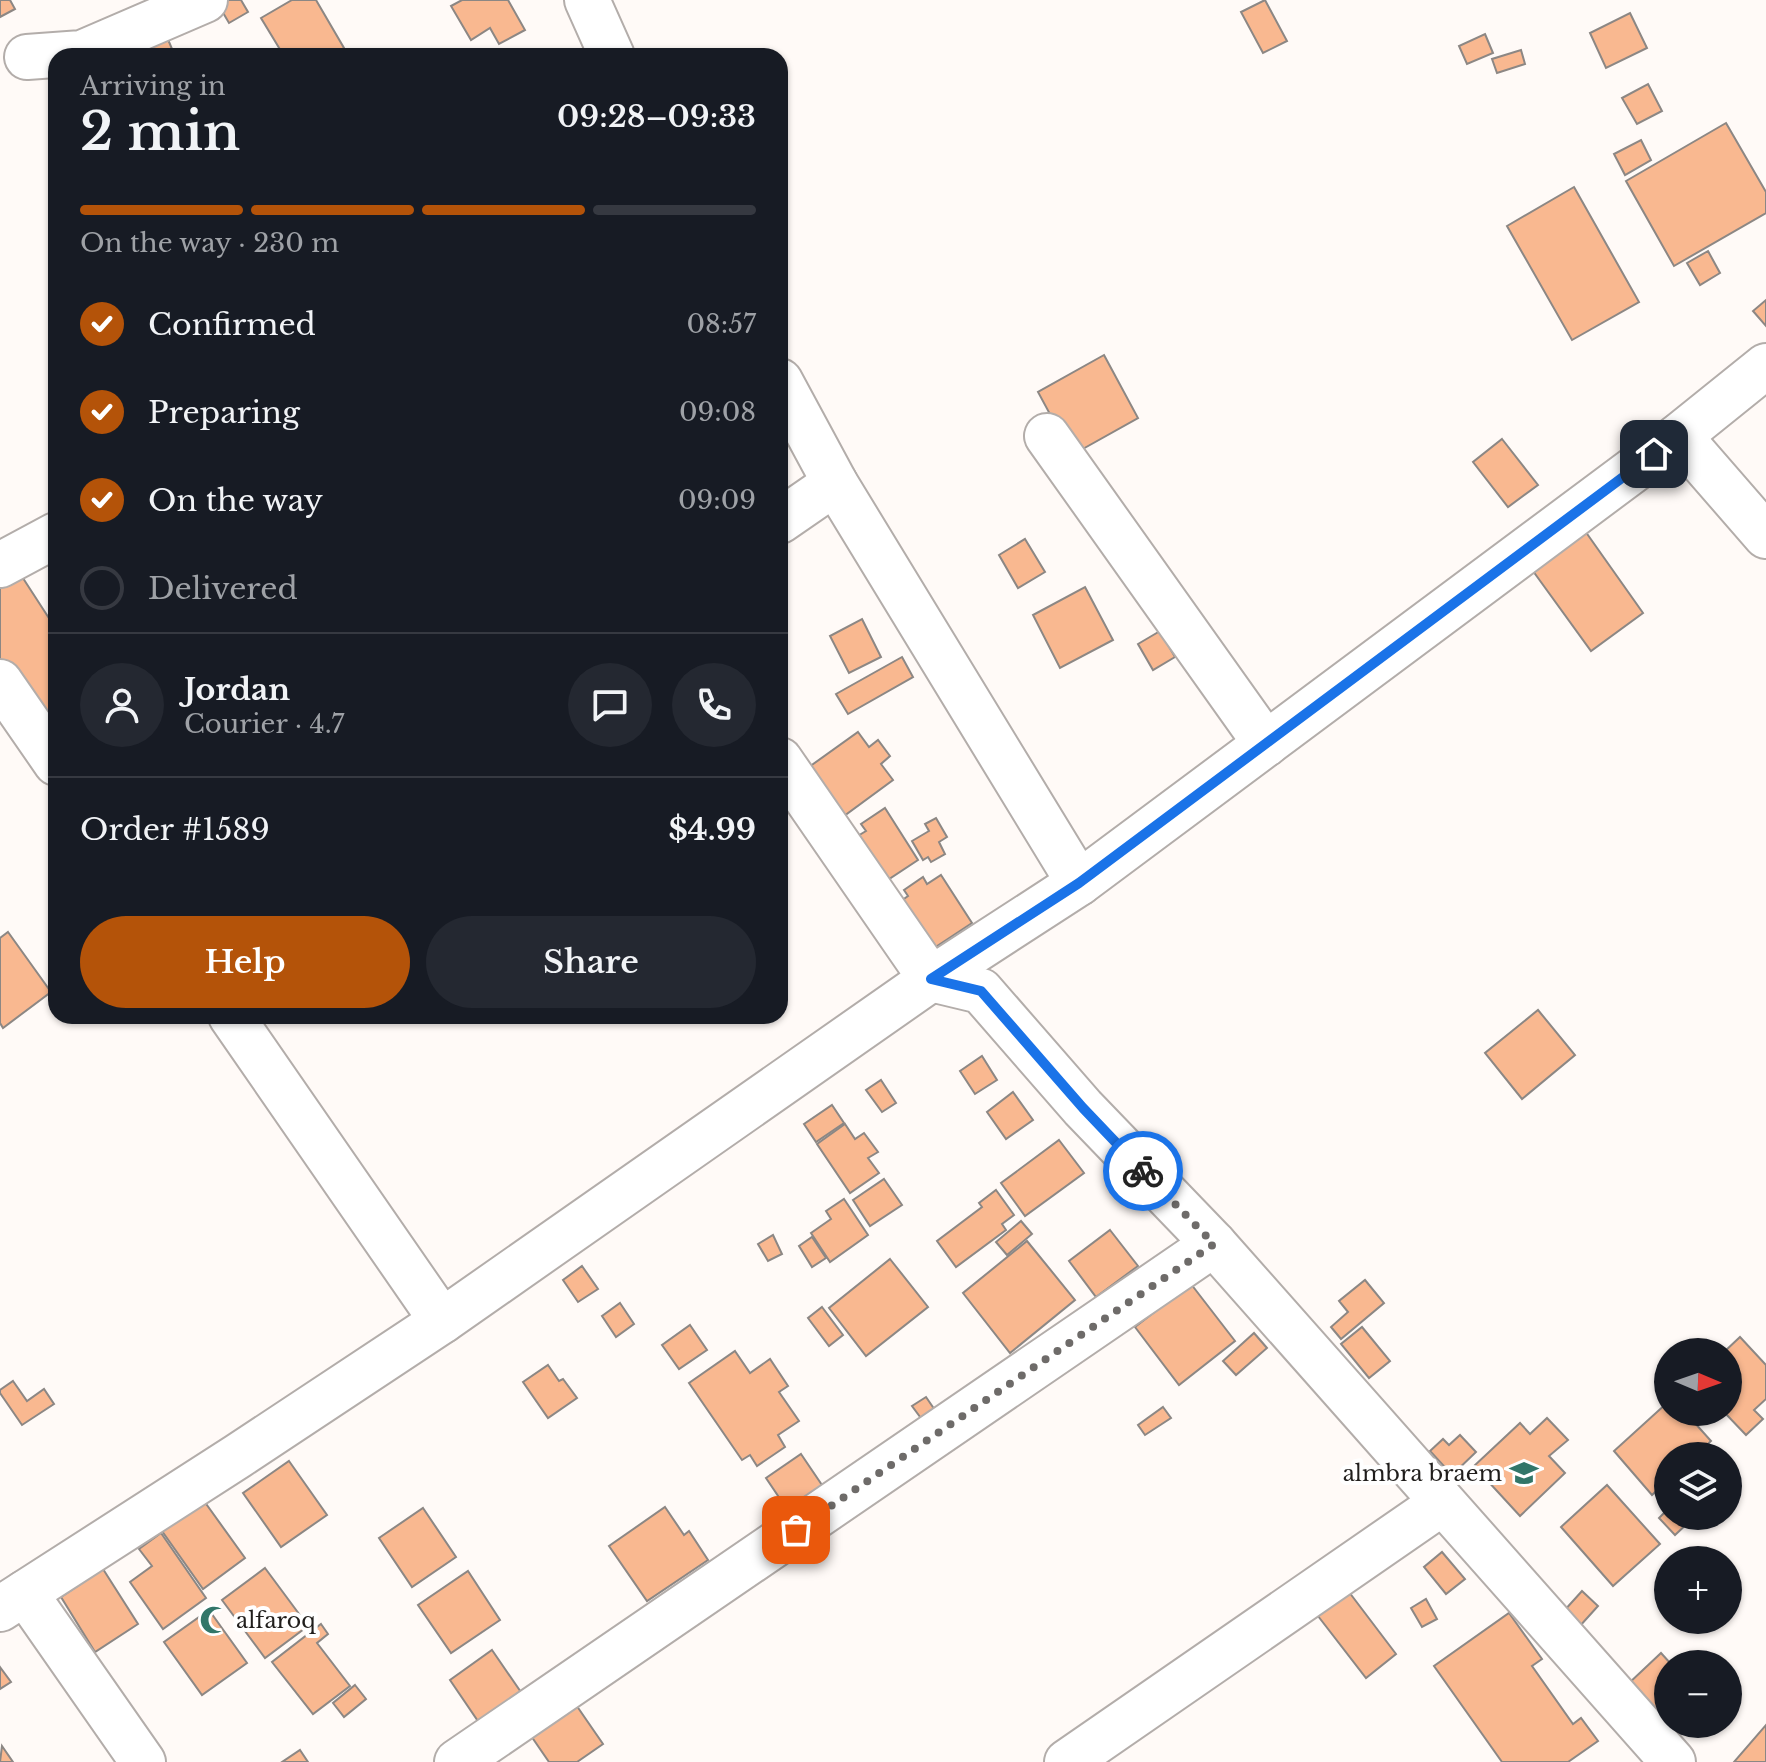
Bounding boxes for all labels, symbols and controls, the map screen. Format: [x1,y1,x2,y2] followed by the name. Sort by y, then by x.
[80,70,226,102] text: Arriving in
[557,98,756,135] text: 09:28–09:33
[80,100,240,164] text: 2 min
[80,227,339,259] text: On the way · 230 m
[80,302,124,346] icon: check
[148,306,316,343] text: Confirmed
[686,308,756,340] text: 08:57
[80,390,124,434] icon: check
[148,394,300,431] text: Preparing
[679,396,756,428] text: 09:08
[1620,420,1688,488] pin
[1632,432,1676,476] icon: home
[80,478,124,522] icon: check
[148,482,323,519] text: On the way
[678,484,756,516] text: 09:09
[148,570,298,607] text: Delivered
[80,663,164,747] button: person
[568,663,652,747] button: chat
[672,663,756,747] button: phone
[184,671,290,708] text: Jordan
[184,708,344,740] text: Courier · 4.7
[80,811,270,848] text: Order #1589
[669,811,756,848] text: $4.99
[80,916,410,1008] button: Help
[426,916,756,1008] button: Share
[1103,1131,1183,1211] courier
[1121,1149,1165,1193] icon: bike
[1654,1338,1742,1426] north arrow
[1654,1338,1742,1738] map controls
[1654,1442,1742,1530] button: layers
[1509,1458,1539,1488] school or university icon: almbra braem
[1343,1460,1502,1487] place label: almbra braem
[762,1496,830,1564] pin
[774,1508,818,1552] icon: bag
[1654,1546,1742,1634] button: +
[199,1605,229,1635] mosque icon: alfaroq
[236,1607,316,1634] place label: alfaroq
[1654,1650,1742,1738] button: −

